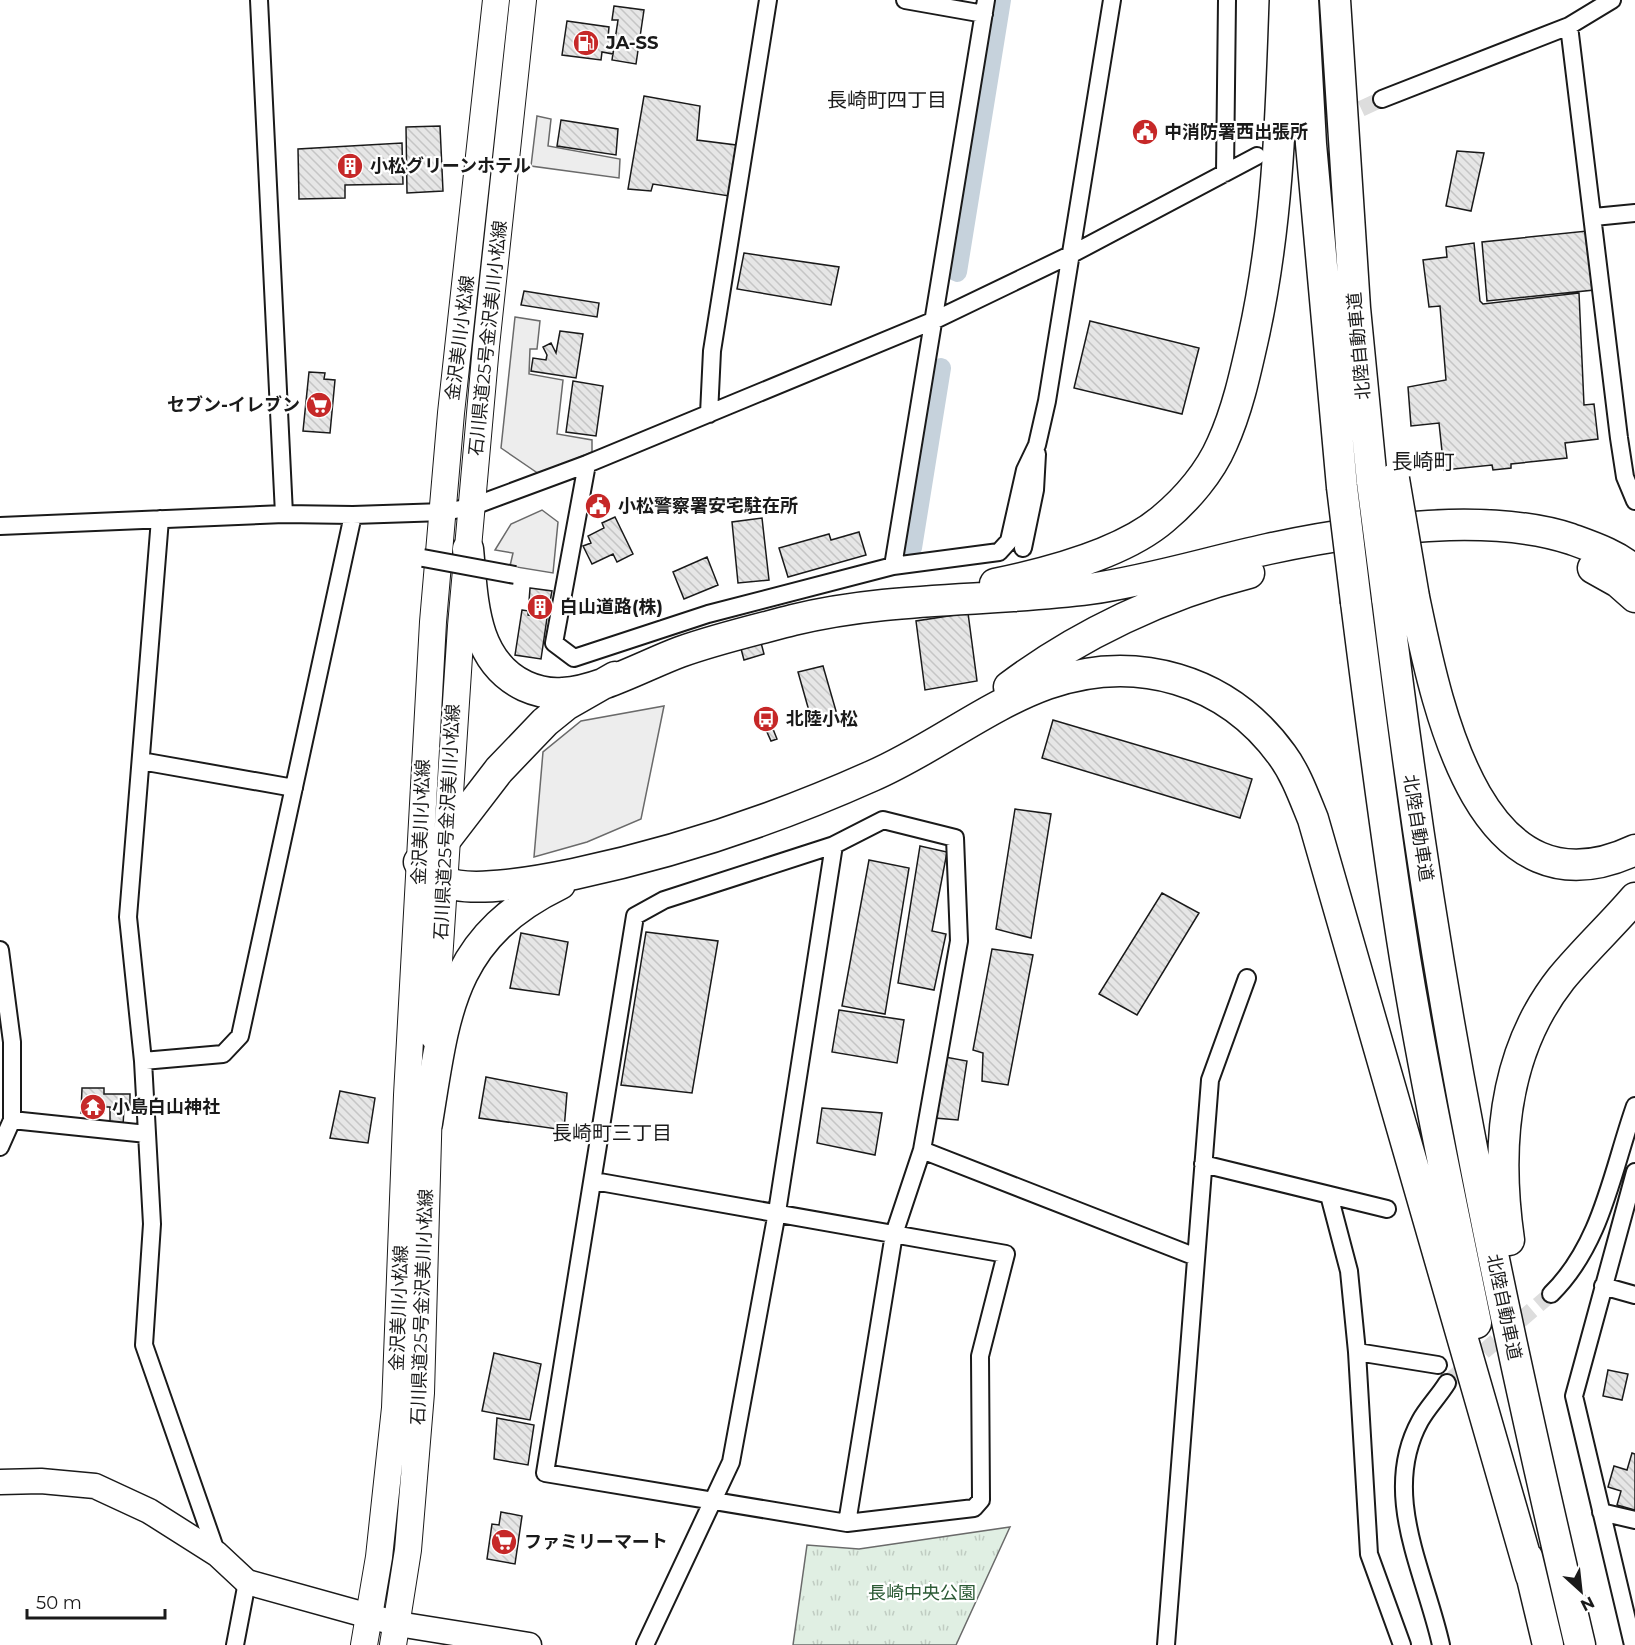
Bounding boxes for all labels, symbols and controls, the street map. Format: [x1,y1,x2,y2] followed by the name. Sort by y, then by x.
[571,28,601,58] fuel station icon: JA-SS
[605,32,659,54] place label: JA-SS
[827,88,947,112] district label: 長崎町四丁目
[1130,117,1160,147] public building icon: 中消防署西出張所
[1164,121,1308,143] place label: 中消防署西出張所
[335,151,365,181] building icon: 小松グリーンホテル
[370,155,531,177] place label: 小松グリーンホテル
[465,219,511,457] street label: 石川県道25号金沢美川小松線
[441,274,479,402] street label: 金沢美川小松線
[1343,291,1375,401] street label: 北陸自動車道
[304,390,334,420] supermarket icon: セブン-イレブン
[167,394,300,416] place label: セブン-イレブン
[1392,449,1455,474] district label: 長崎町
[583,491,613,521] public building icon: 小松警察署安宅駐在所
[618,495,798,517] place label: 小松警察署安宅駐在所
[525,592,555,622] building icon: 白山道路(株)
[560,596,663,618] place label: 白山道路(株)
[430,703,464,941] street label: 石川県道25号金沢美川小松線
[751,704,781,734] bus stop icon: 北陸小松
[786,708,858,730] place label: 北陸小松
[408,759,434,885] street label: 金沢美川小松線
[1399,773,1437,883] street label: 北陸自動車道
[78,1092,108,1122] temple icon: 小島白山神社
[112,1096,220,1118] place label: 小島白山神社
[552,1121,672,1145] district label: 長崎町三丁目
[407,1188,437,1426] street label: 石川県道25号金沢美川小松線
[386,1245,412,1371] street label: 金沢美川小松線
[1482,1252,1526,1362] street label: 北陸自動車道
[489,1527,519,1557] supermarket icon: ファミリーマート
[524,1531,668,1553] place label: ファミリーマート
[1551,1561,1611,1621] north arrow
[27,1582,165,1620] scale bar
[868,1582,976,1604] park label: 長崎中央公園
[36,1592,82,1614] text: 50 m
[1578,1593,1598,1615] text: N

